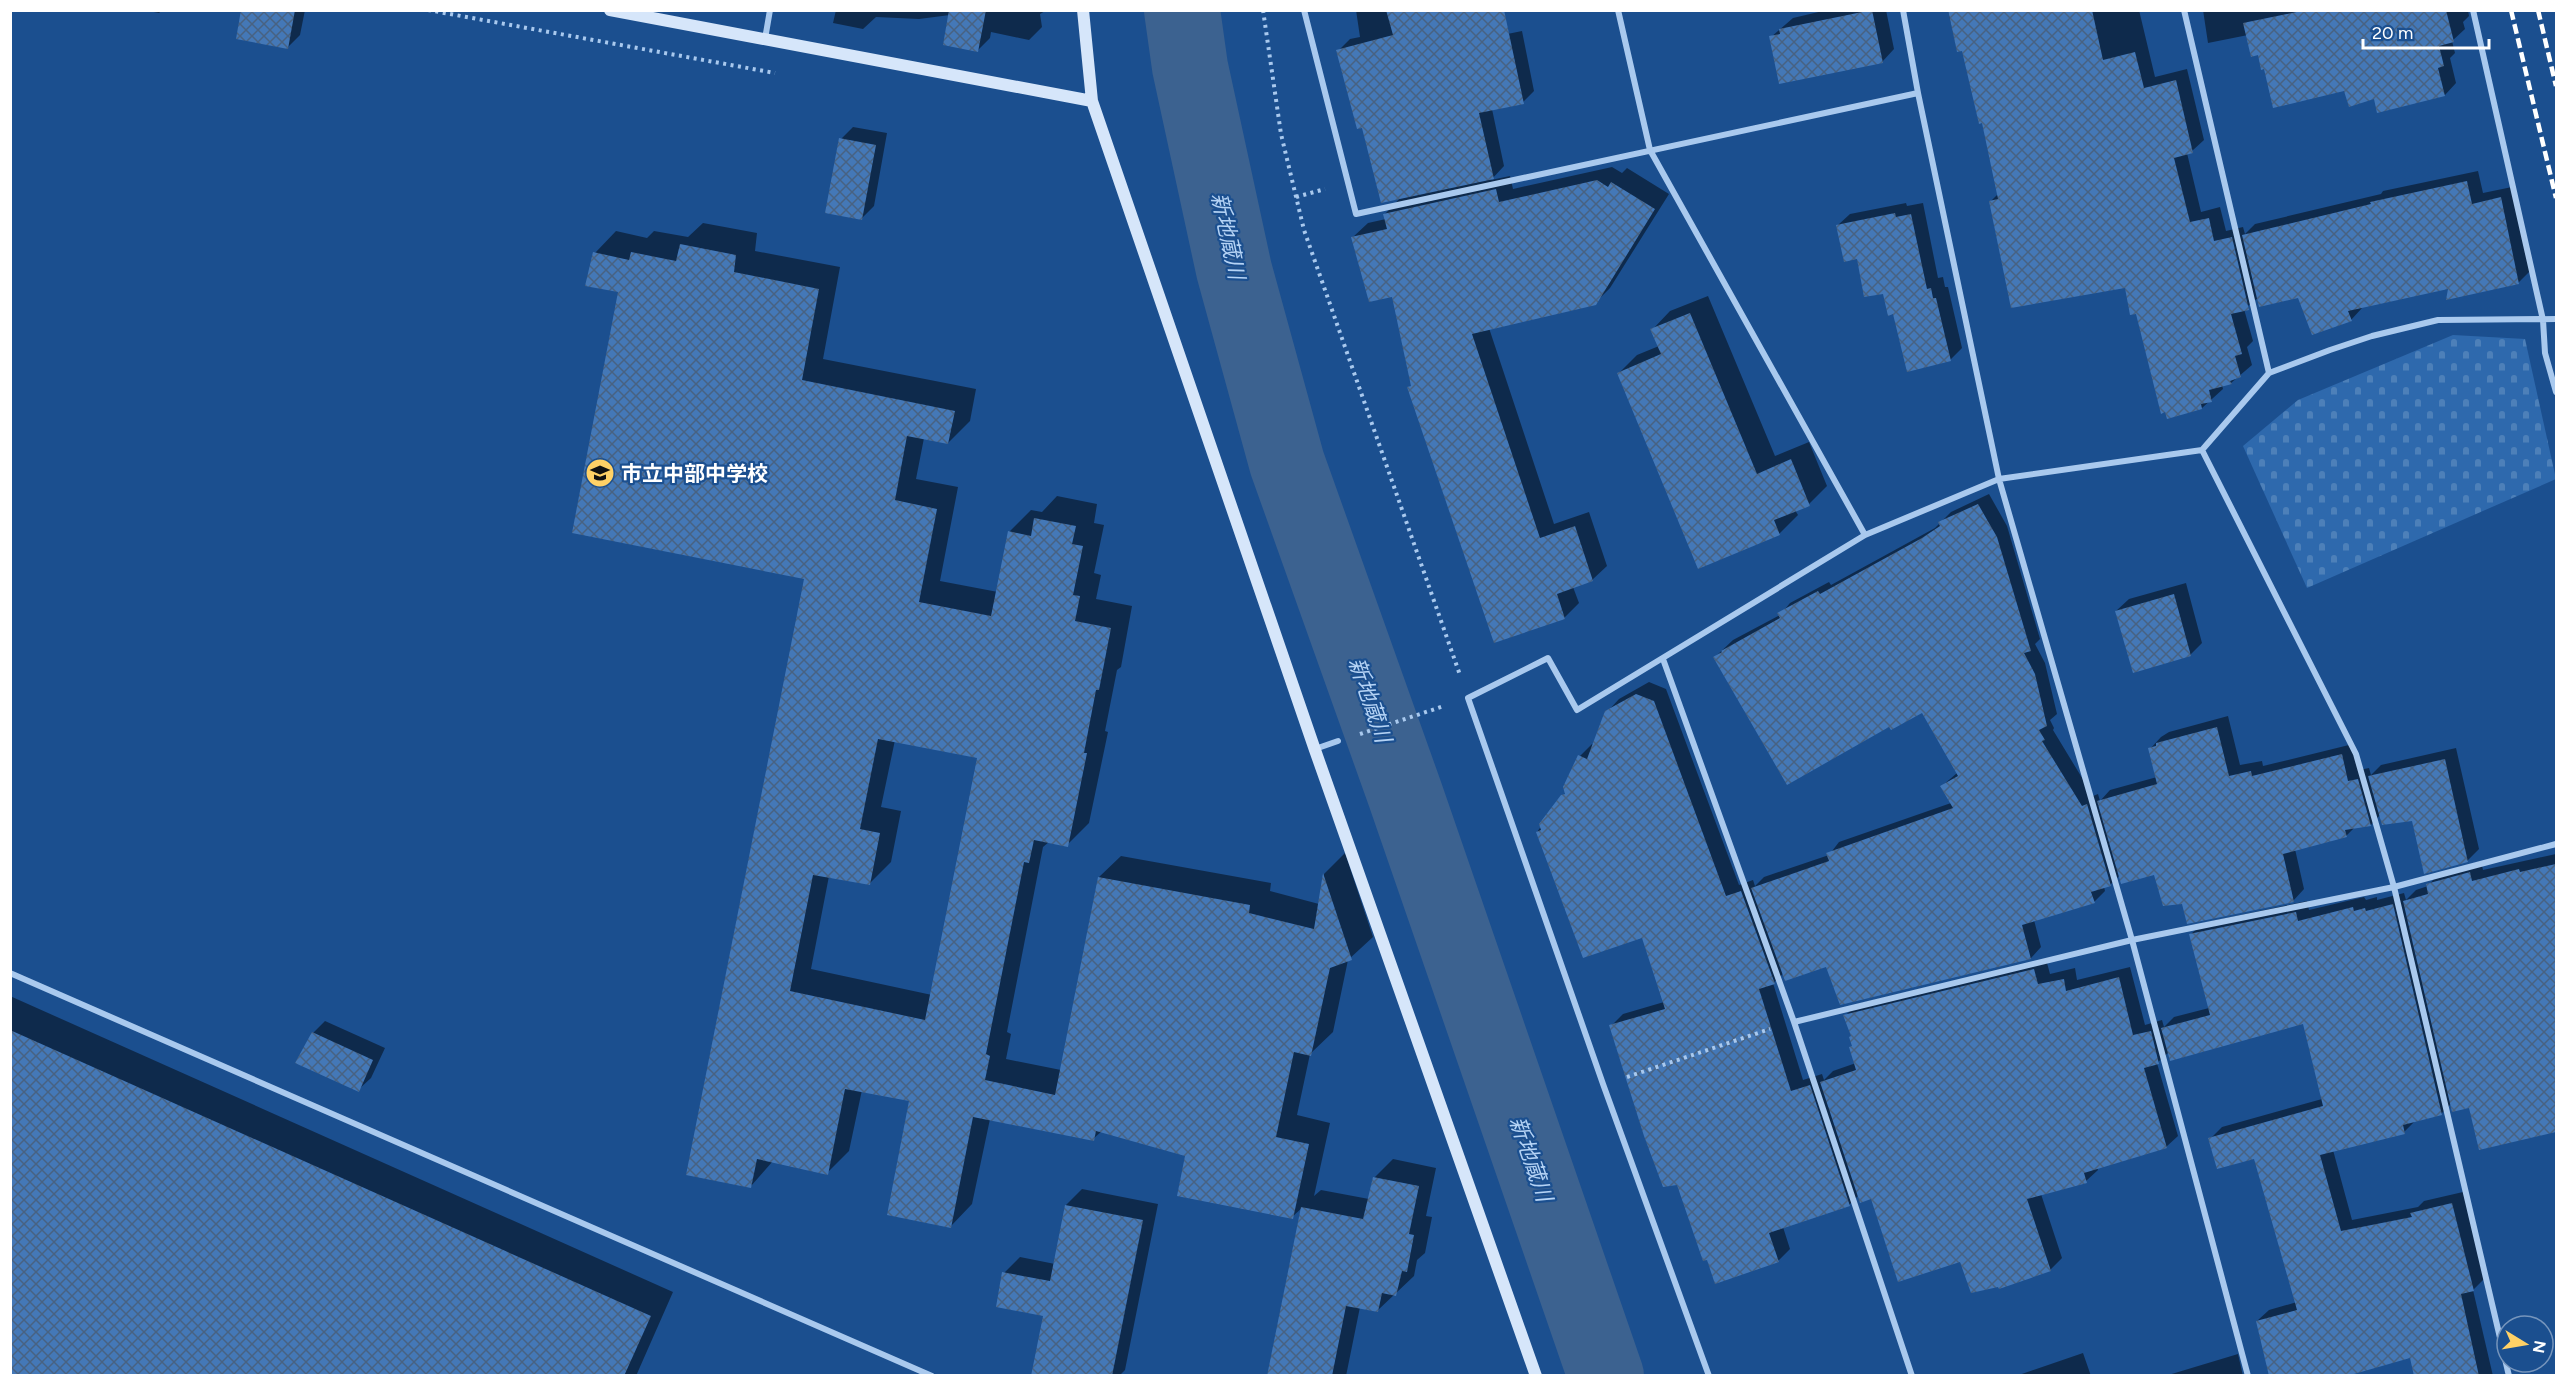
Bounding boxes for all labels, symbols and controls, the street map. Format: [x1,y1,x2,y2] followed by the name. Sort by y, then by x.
[2363,12,2489,50] scale bar
[2372,22,2413,44] text: 20 m
[1206,190,1251,284] water label: 新地蔵川
[584,457,616,489] school or university icon: 市立中部中学校
[621,461,768,486] place label: 市立中部中学校
[1343,654,1398,748] water label: 新地蔵川
[1504,1113,1559,1207] water label: 新地蔵川
[2495,1314,2555,1374] north arrow
[2529,1339,2550,1355] text: N

